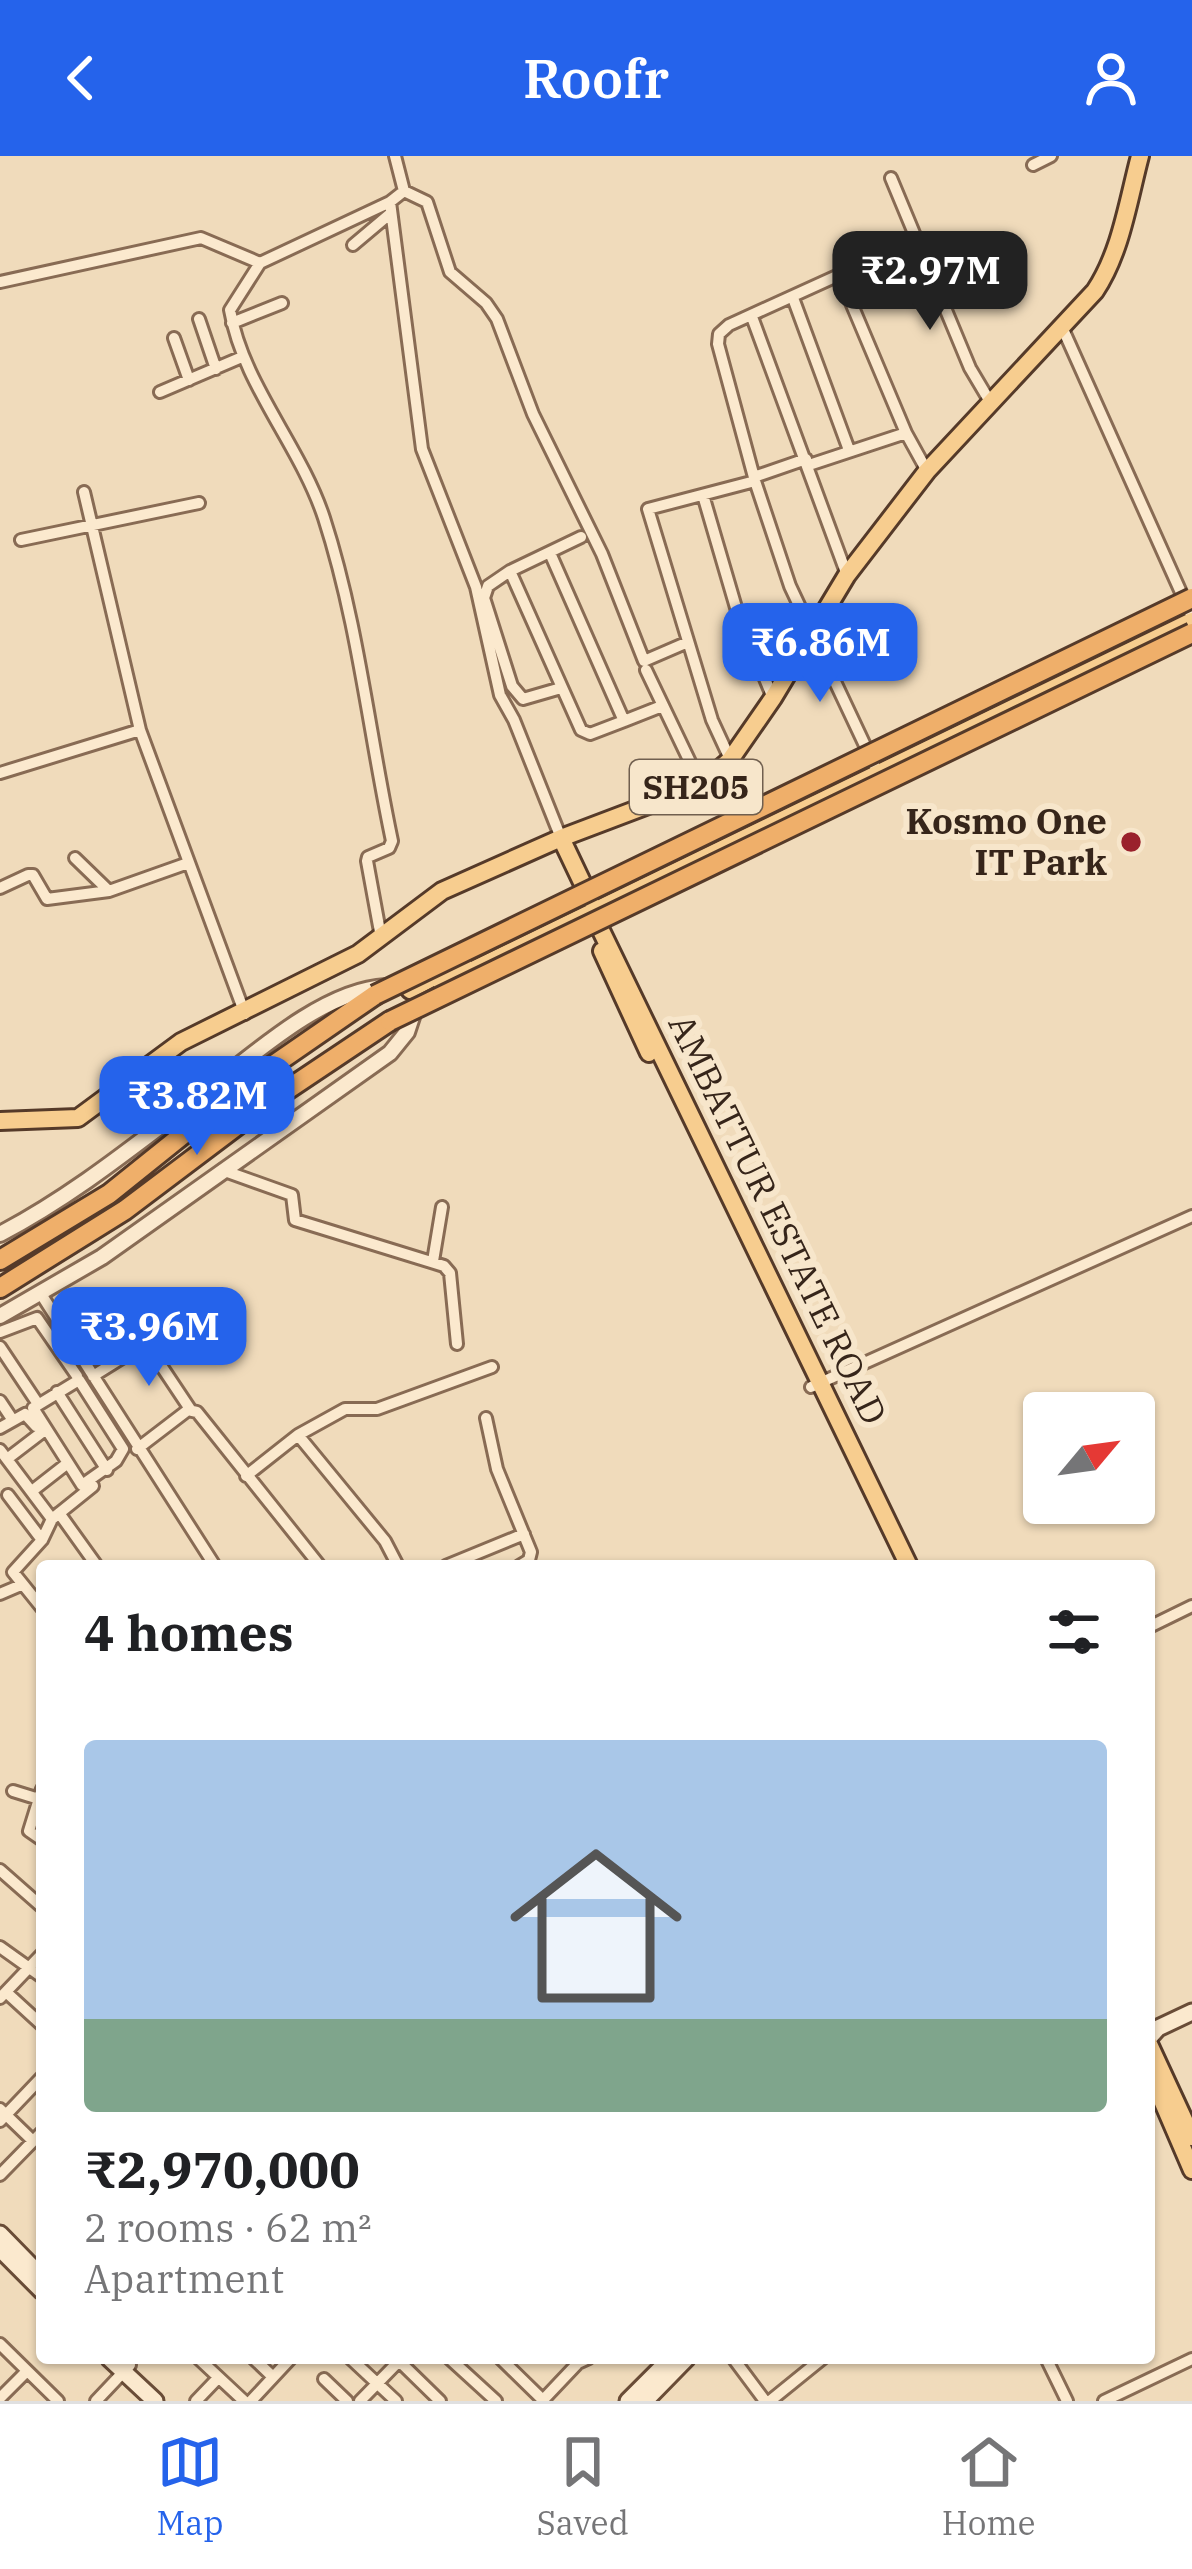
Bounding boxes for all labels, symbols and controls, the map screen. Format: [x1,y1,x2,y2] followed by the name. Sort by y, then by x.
[523,43,669,113] text: Roofr
[48,45,114,111] icon: back
[1078,45,1144,111] icon: person
[832,231,1028,333] pin: ₹2.97M
[859,244,1001,295] text: ₹2.97M
[722,603,918,705] pin: ₹6.86M
[749,616,891,667] text: ₹6.86M
[630,760,762,814] road number: SH205
[906,797,1108,885] place label: Kosmo One IT Park
[1118,829,1144,855] marker: Kosmo One IT Park
[659,1006,898,1432] street label: AMBATTUR ESTATE ROAD
[99,1056,295,1158] pin: ₹3.82M
[126,1069,268,1120] text: ₹3.82M
[51,1287,247,1389] pin: ₹3.96M
[78,1300,220,1351] text: ₹3.96M
[1023,1392,1155,1524] north arrow
[1023,1392,1155,1524] map controls
[84,1599,294,1665] text: 4 homes
[1041,1599,1107,1665] icon: filters
[488,1818,704,2034] icon: home
[84,2136,360,2202] text: ₹2,970,000
[84,2202,372,2253] text: 2 rooms · 62 m²
[84,2253,284,2304] text: Apartment
[156,2429,224,2544] tab: Map
[536,2429,629,2544] tab: Saved
[942,2429,1036,2544] tab: Home

